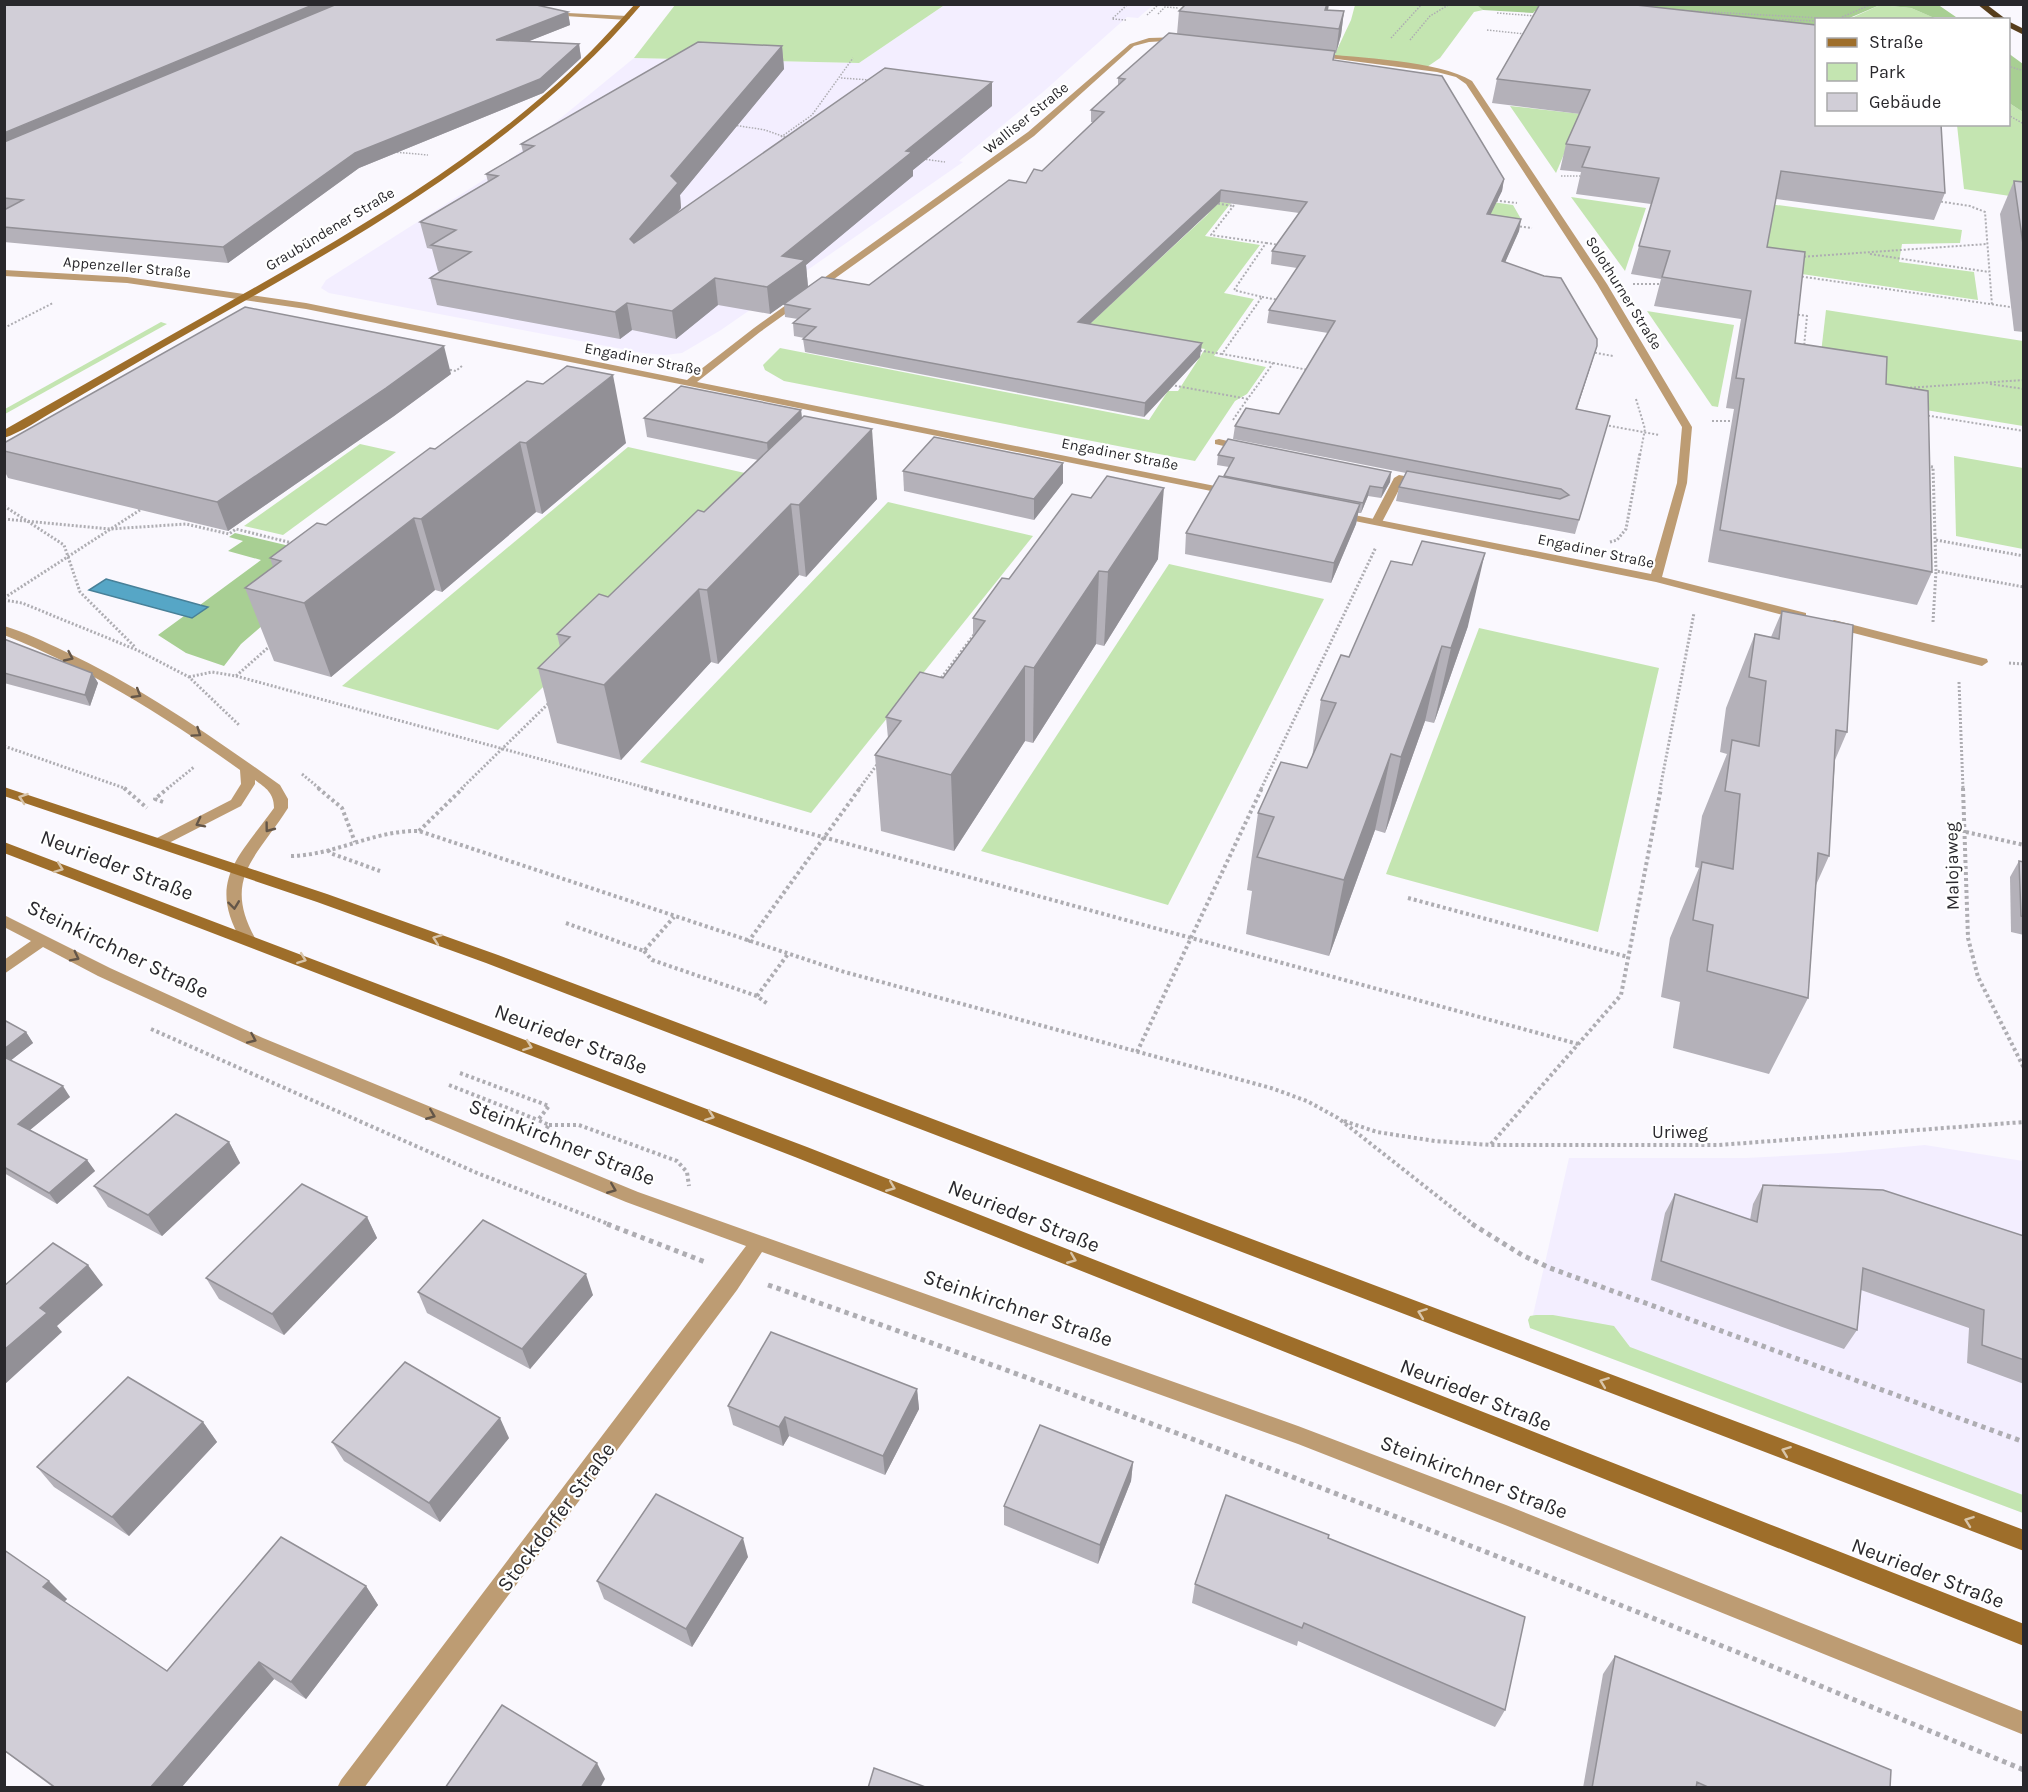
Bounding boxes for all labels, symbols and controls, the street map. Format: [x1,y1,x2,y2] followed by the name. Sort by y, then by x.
[1815,18,2010,126] legend
[1869,31,1923,53] text: Straße
[1869,61,1906,83] text: Park
[980,78,1072,158] street label: Walliser Straße
[1869,91,1941,113] text: Gebäude
[262,183,398,275] street label: Graubündener Straße
[1582,233,1666,353] street label: Solothurner Straße
[62,252,192,282] street label: Appenzeller Straße
[583,339,703,379] street label: Engadiner Straße
[1060,434,1180,474] street label: Engadiner Straße
[1536,530,1656,572] street label: Engadiner Straße
[62,650,73,662] one-way arrow
[131,686,141,698] one-way arrow
[191,725,202,736] one-way arrow
[18,792,29,805] one-way arrow
[195,816,206,827] one-way arrow
[265,822,276,833] one-way arrow
[1940,822,1964,910] street label: Malojaweg
[37,825,197,905] street label: Neurieder Straße
[53,860,64,873] one-way arrow
[23,895,213,1003] street label: Steinkirchner Straße
[227,901,239,910] one-way arrow
[432,933,443,946] one-way arrow
[69,950,79,961] one-way arrow
[296,952,306,965] one-way arrow
[491,999,651,1079] street label: Neurieder Straße
[245,1032,256,1044] one-way arrow
[521,1039,532,1051] one-way arrow
[465,1094,659,1190] street label: Steinkirchner Straße
[425,1108,436,1120] one-way arrow
[704,1109,714,1122] one-way arrow
[1652,1121,1708,1143] street label: Uriweg
[945,1175,1103,1257] street label: Neurieder Straße
[885,1180,896,1192] one-way arrow
[606,1182,617,1194] one-way arrow
[1066,1252,1077,1264] one-way arrow
[920,1264,1116,1352] street label: Steinkirchner Straße
[1417,1308,1428,1320] one-way arrow
[1397,1354,1555,1436] street label: Neurieder Straße
[1599,1377,1610,1389] one-way arrow
[1377,1430,1571,1524] street label: Steinkirchner Straße
[492,1438,620,1596] street label: Stockdorfer Straße
[1782,1446,1792,1459] one-way arrow
[1964,1515,1975,1528] one-way arrow
[1848,1533,2008,1613] street label: Neurieder Straße

